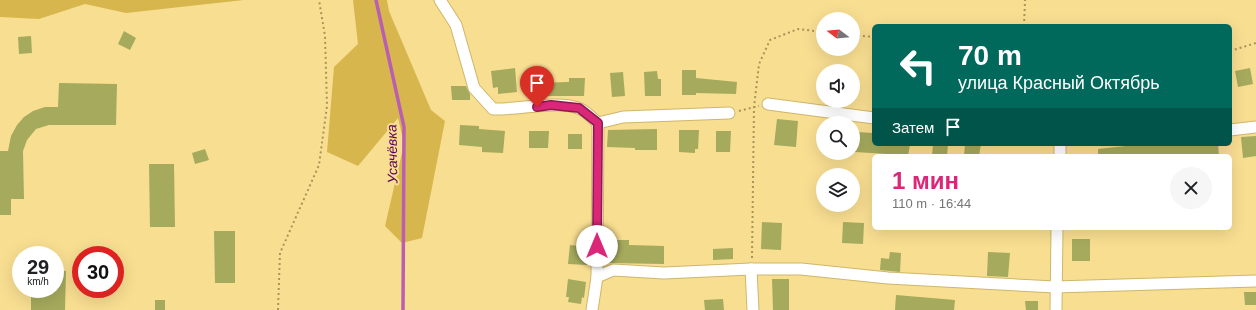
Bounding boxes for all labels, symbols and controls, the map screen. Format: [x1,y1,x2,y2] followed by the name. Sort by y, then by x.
[816,12,860,56] north arrow
[816,12,860,212] map controls
[892,40,944,92] icon: left
[958,40,1022,71] text: 70 m
[816,64,860,108] button: sound
[520,66,554,107] pin
[526,72,548,94] icon: arrive
[958,73,1160,93] text: улица Красный Октябрь
[816,116,860,160] button: search
[942,116,964,138] icon: arrive
[892,119,934,136] text: Затем
[383,124,401,185] water label: Усачёвка
[892,167,959,194] text: 1 мин
[1170,167,1212,209] button: close
[816,168,860,212] button: layers
[892,196,971,211] text: 110 m · 16:44
[576,225,618,267] position arrow
[72,246,124,298] speed limit sign: 30
[27,256,49,278] text: 29
[27,276,49,287] text: km/h

